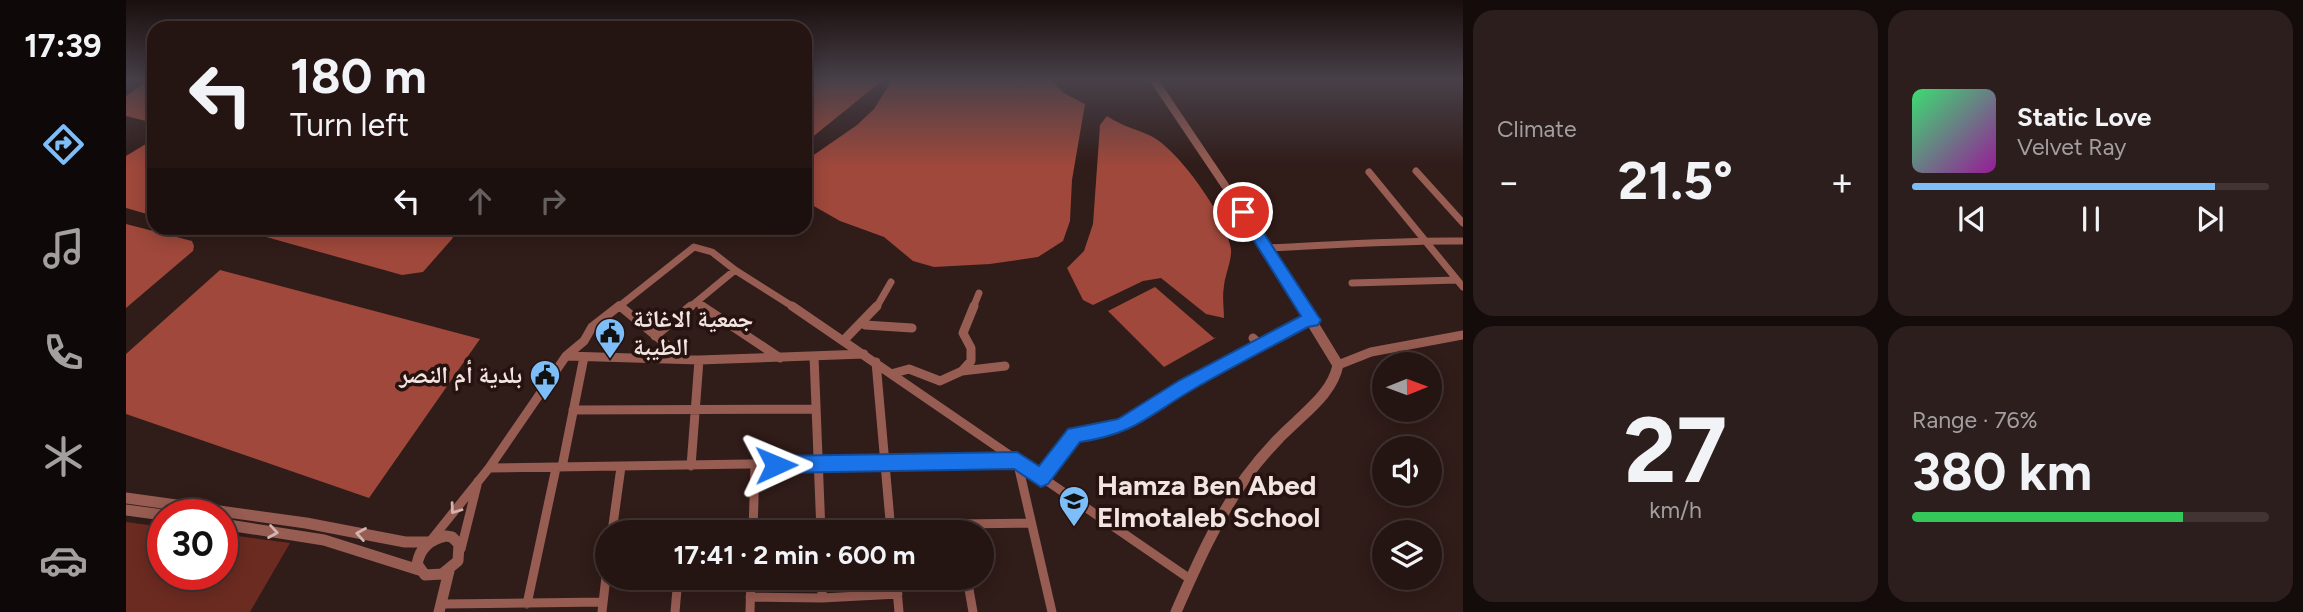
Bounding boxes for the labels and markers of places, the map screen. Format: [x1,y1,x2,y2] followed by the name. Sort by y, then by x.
[1213,182,1273,242] pin
[633,304,753,361] place label: جمعية الاغاثة الطيبة
[593,316,627,360] public building icon: جمعية الاغاثة الطيبة
[528,358,562,402] public building icon: بلدية أم النصر
[398,359,522,392] place label: بلدية أم النصر
[1097,468,1320,534] place label: Hamza Ben Abed Elmotaleb School
[1057,484,1091,528] school or university icon: Hamza Ben Abed Elmotaleb School

